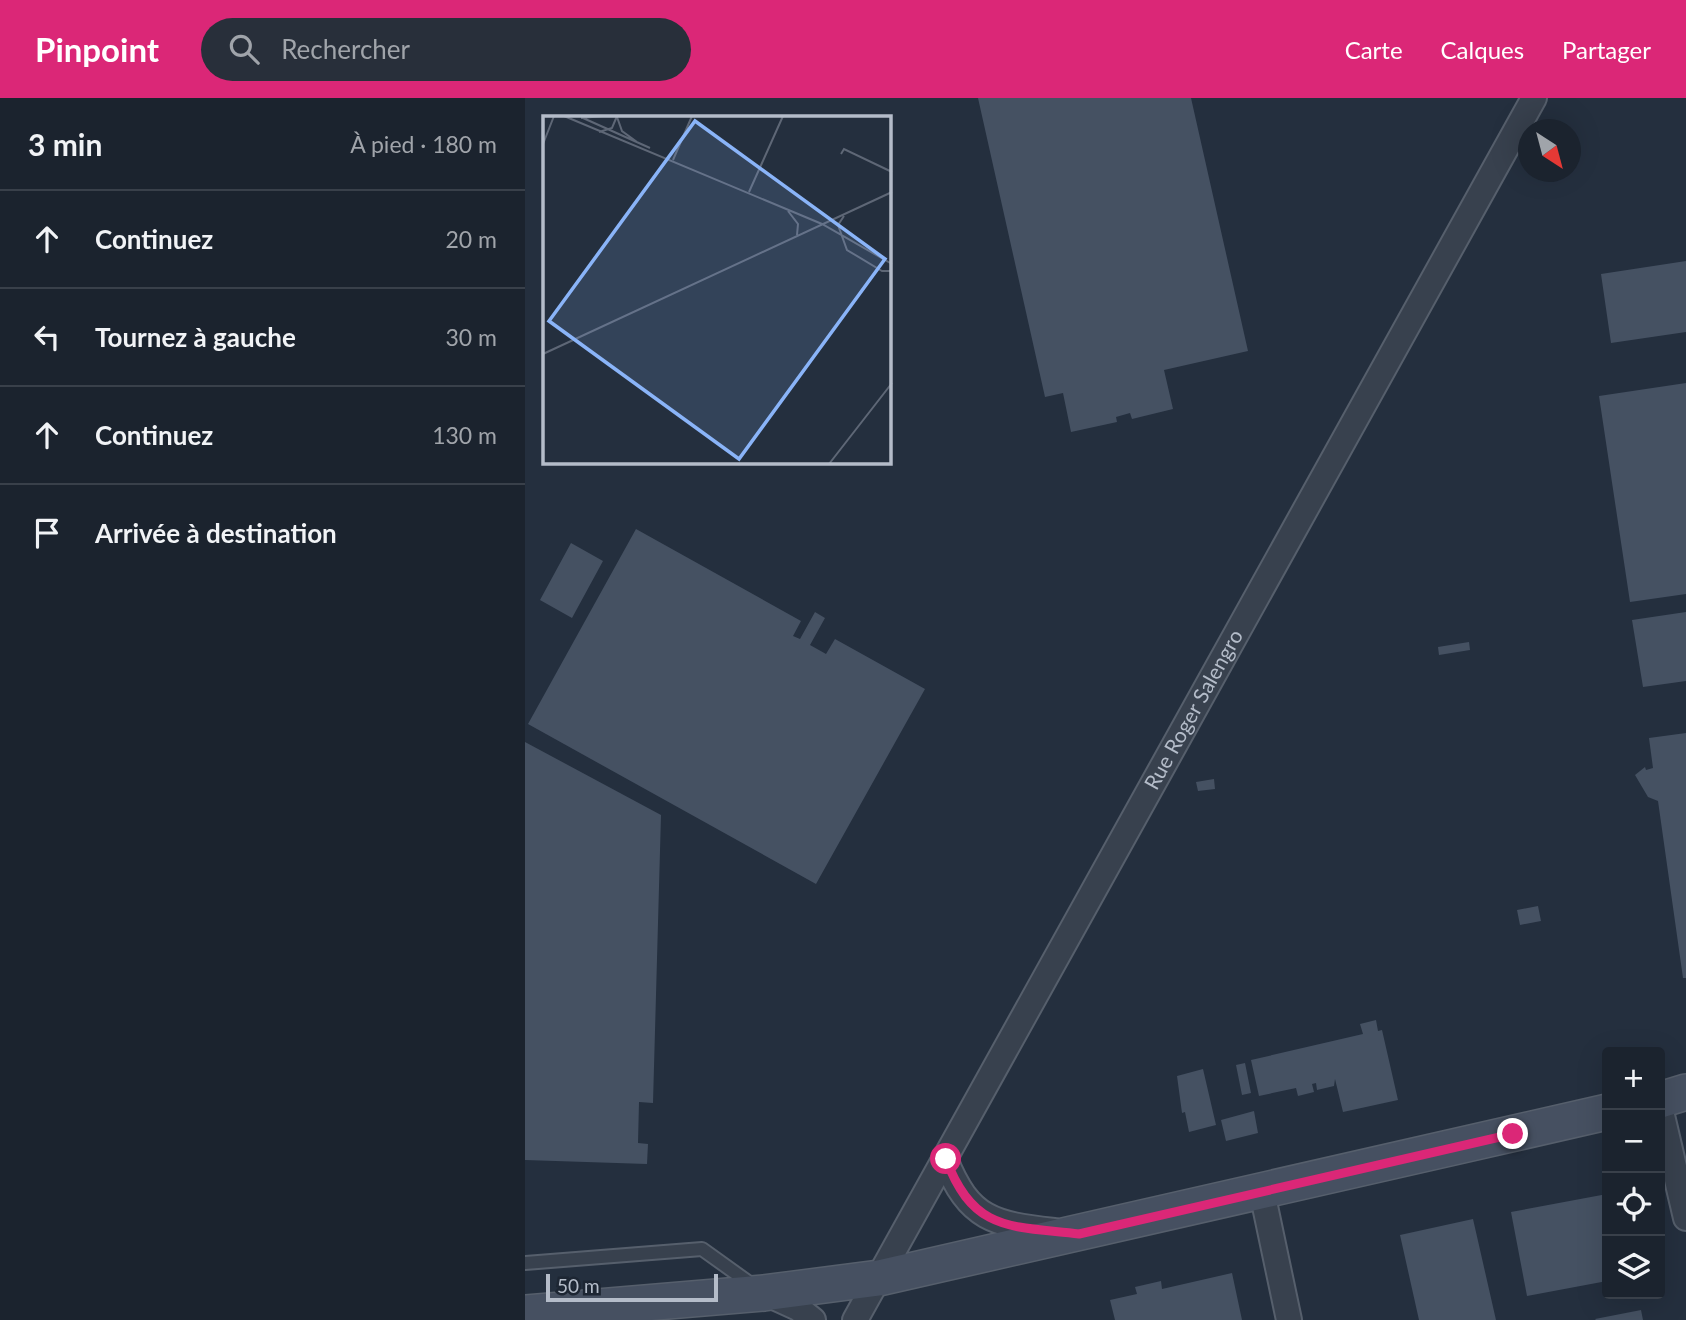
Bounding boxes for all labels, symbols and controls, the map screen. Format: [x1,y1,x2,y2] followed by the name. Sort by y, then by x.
[201,18,691,81] search box
[35,29,159,69] text: Pinpoint
[225,30,263,68] icon: search
[281,33,410,65] text: Rechercher
[1345,35,1403,64] text: Carte
[1441,35,1524,64] text: Calques
[1562,35,1651,64] text: Partager
[543,116,891,464] inset map
[1518,119,1581,182] north arrow
[28,126,102,162] text: 3 min
[350,130,497,158] text: À pied · 180 m
[28,220,66,258] icon: ahead
[95,223,213,255] text: Continuez
[446,225,497,253] text: 20 m
[28,318,66,356] icon: left
[95,321,296,353] text: Tournez à gauche
[446,323,497,351] text: 30 m
[28,416,66,454] icon: ahead
[95,419,213,451] text: Continuez
[432,421,497,449] text: 130 m
[28,514,66,552] icon: arrive
[95,517,337,549] text: Arrivée à destination
[1138,625,1247,794] street label: Rue Roger Salengro
[1602,1047,1665,1299] map controls
[1602,1047,1665,1110] button: +
[1602,1110,1665,1173] button: −
[1497,1118,1528,1149] route end
[930,1143,961,1174] route start
[1602,1173,1665,1236] button: locate
[1602,1236,1665,1299] button: layers
[546,1271,717,1303] scale bar
[557,1274,600,1297] text: 50 m

